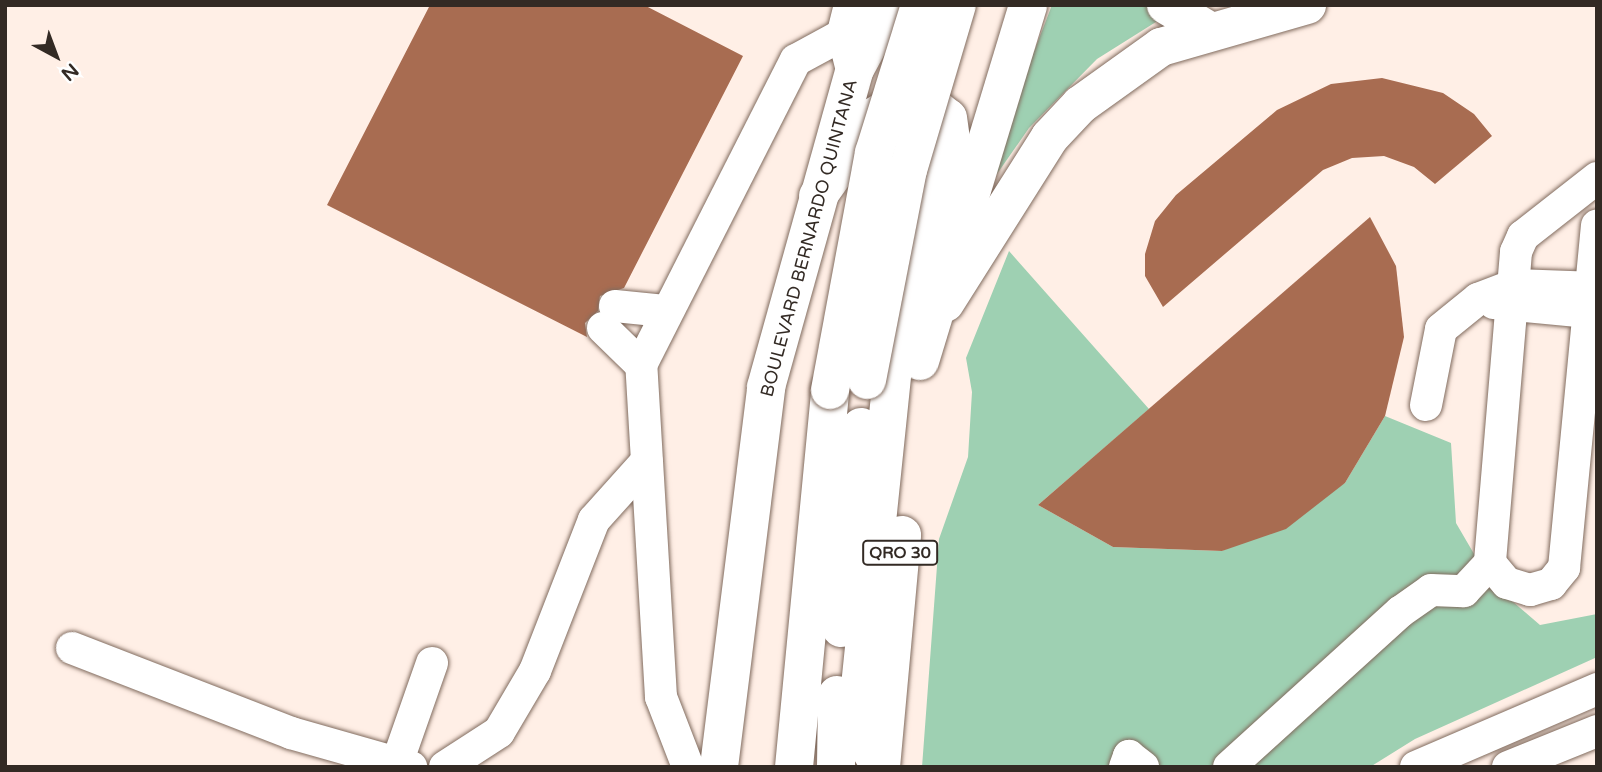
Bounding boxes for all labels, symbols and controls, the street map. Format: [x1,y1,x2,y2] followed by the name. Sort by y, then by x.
[21,21,91,91] north arrow
[57,59,83,85] text: N
[756,77,862,399] street label: BOULEVARD BERNARDO QUINTANA
[862,540,939,566] road number: QRO 30

